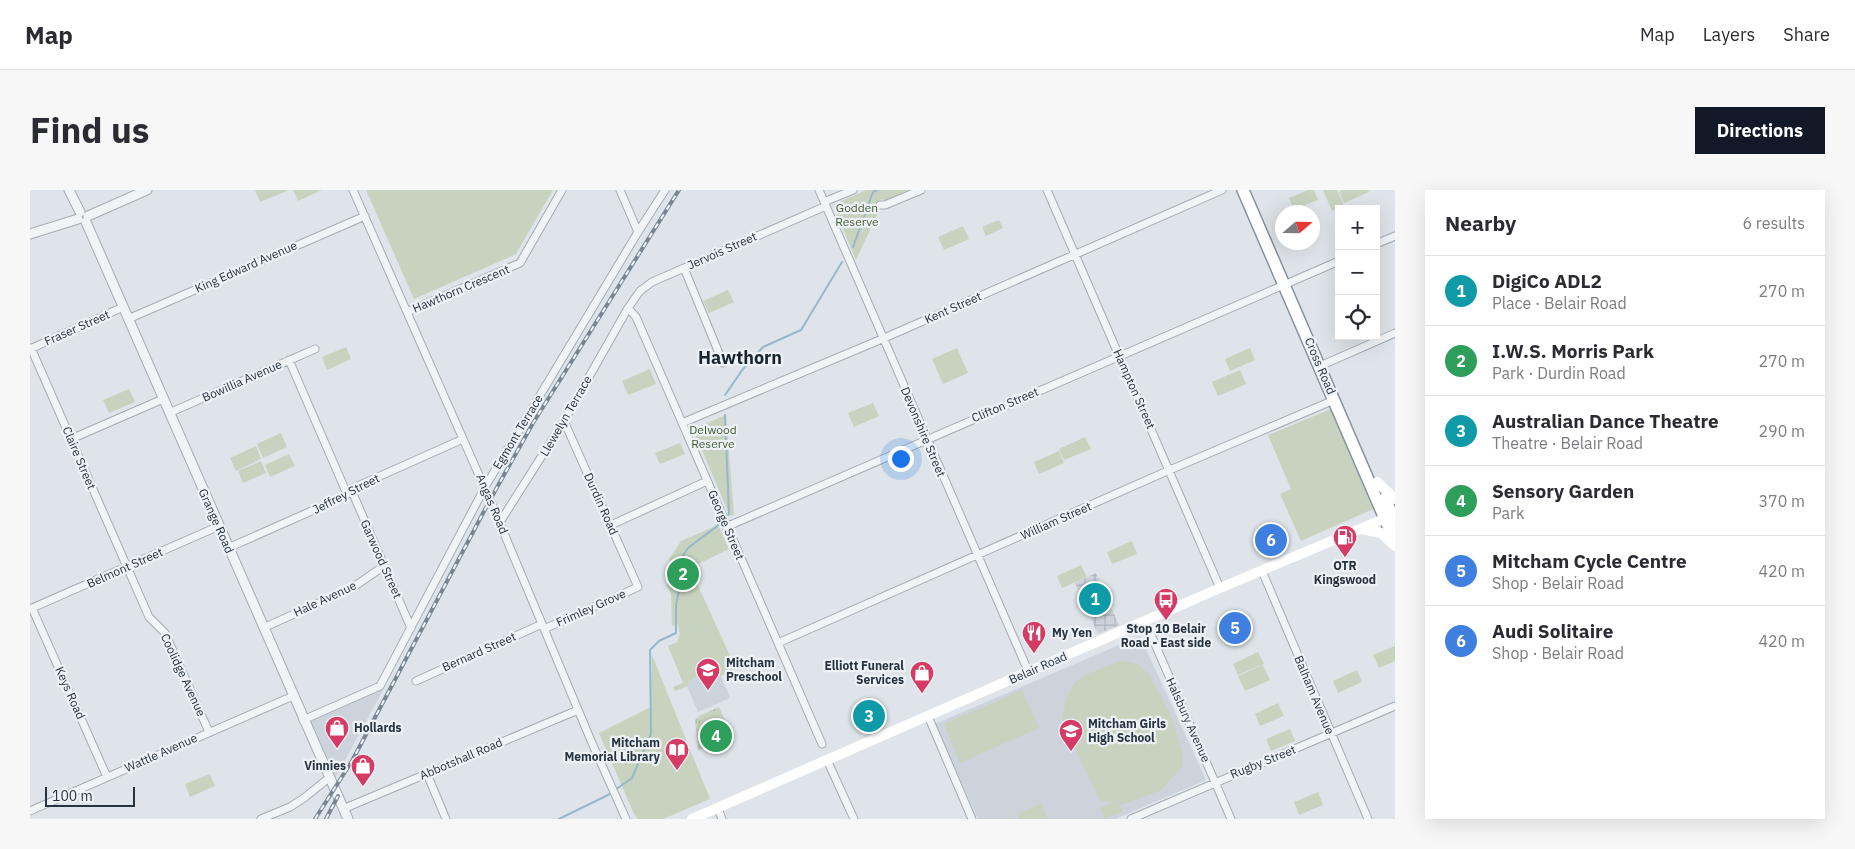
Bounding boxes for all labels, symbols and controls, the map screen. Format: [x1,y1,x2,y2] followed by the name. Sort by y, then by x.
[25,19,73,51] text: Map
[1640,23,1675,46] text: Map
[1703,23,1755,46] text: Layers
[1783,23,1830,46] text: Share
[30,107,149,153] text: Find us
[1695,107,1825,154] button: Directions
[835,200,879,229] park label: Godden Reserve
[1275,205,1320,250] north arrow
[1335,205,1380,340] map controls
[1335,205,1380,250] button: +
[1445,209,1516,237] text: Nearby
[1742,213,1805,233] text: 6 results
[685,229,759,273] street label: Jervois Street
[192,237,300,296] street label: King Edward Avenue
[1335,250,1380,295] button: −
[410,261,511,316] street label: Hawthorn Crescent
[1492,269,1602,293] text: DigiCo ADL2
[1456,281,1466,301] text: 1
[1758,281,1805,301] text: 270 m
[922,288,984,327] street label: Kent Street
[1492,293,1627,313] text: Place · Belair Road
[1335,295,1380,340] button: locate
[42,306,112,349] street label: Fraser Street
[1302,335,1339,397] street label: Cross Road
[1492,339,1654,363] text: I.W.S. Morris Park
[698,346,782,369] district label: Hawthorn
[1110,347,1159,431] street label: Hampton Street
[1456,351,1466,371] text: 2
[1758,351,1805,371] text: 270 m
[200,356,284,405] street label: Bowillia Avenue
[1492,363,1626,383] text: Park · Durdin Road
[536,372,595,459] street label: Llewelyn Terrace
[969,384,1040,425] street label: Clifton Street
[898,385,949,479] street label: Devonshire Street
[489,391,546,472] street label: Egmont Terrace
[1492,409,1719,433] text: Australian Dance Theatre
[1456,421,1466,441] text: 3
[1758,421,1805,441] text: 290 m
[689,422,737,451] park label: Delwood Reserve
[60,424,99,491] street label: Claire Street
[1492,433,1643,453] text: Theatre · Belair Road
[888,446,914,472] your location
[310,470,382,517] street label: Jeffrey Street
[581,470,622,537] street label: Durdin Road
[473,472,512,536] street label: Angas Road
[1492,479,1634,503] text: Sensory Garden
[196,486,237,555] street label: Grange Road
[705,488,748,562] street label: George Street
[1456,491,1466,511] text: 4
[1758,491,1805,511] text: 370 m
[1018,498,1093,543] street label: William Street
[1492,503,1524,523] text: Park
[357,517,405,600] street label: Garwood Street
[1255,521,1287,559] pin: 6
[1332,524,1358,558] fuel station icon: OTR Kingswood
[84,544,165,591] street label: Belmont Street
[1492,549,1687,573] text: Mitcham Cycle Centre
[667,555,699,593] pin: 2
[1314,558,1376,587] place label: OTR Kingswood
[1456,561,1466,581] text: 5
[1758,561,1805,581] text: 420 m
[1492,573,1624,593] text: Shop · Belair Road
[291,577,359,620] street label: Hale Avenue
[1079,580,1111,618] pin: 1
[554,585,628,630] street label: Frimley Grove
[1153,587,1179,621] bus stop icon: Stop 10 Belair Road - East side
[1219,609,1251,647] pin: 5
[1492,619,1613,643] text: Audi Solitaire
[1021,620,1047,654] restaurant icon: My Yen
[1121,621,1211,650] place label: Stop 10 Belair Road - East side
[1052,625,1092,640] place label: My Yen
[440,629,518,674] street label: Bernard Street
[158,631,209,719] street label: Coolidge Avenue
[1456,631,1466,651] text: 6
[1758,631,1805,651] text: 420 m
[1492,643,1624,663] text: Shop · Belair Road
[1006,648,1069,687] street label: Belair Road
[1291,653,1338,737] street label: Balham Avenue
[726,655,782,684] place label: Mitcham Preschool
[695,657,721,691] school or university icon: Mitcham Preschool
[825,658,904,687] place label: Elliott Funeral Services
[909,660,935,694] shop icon: Elliott Funeral Services
[52,664,89,721] street label: Keys Road
[1163,675,1214,765] street label: Halsbury Avenue
[853,697,885,735] pin: 3
[324,715,350,749] shop icon: Hollards
[1088,716,1166,745] place label: Mitcham Girls High School
[700,717,732,755] pin: 4
[1058,718,1084,752] school or university icon: Mitcham Girls High School
[354,720,402,735] place label: Hollards
[122,730,200,775] street label: Wattle Avenue
[417,734,504,783] street label: Abbotshall Road
[564,735,661,764] place label: Mitcham Memorial Library
[664,737,690,771] library icon: Mitcham Memorial Library
[1228,742,1298,782] street label: Rugby Street
[350,753,376,787] shop icon: Vinnies
[304,758,346,773] place label: Vinnies
[45,784,135,807] scale bar
[52,787,93,805] text: 100 m

